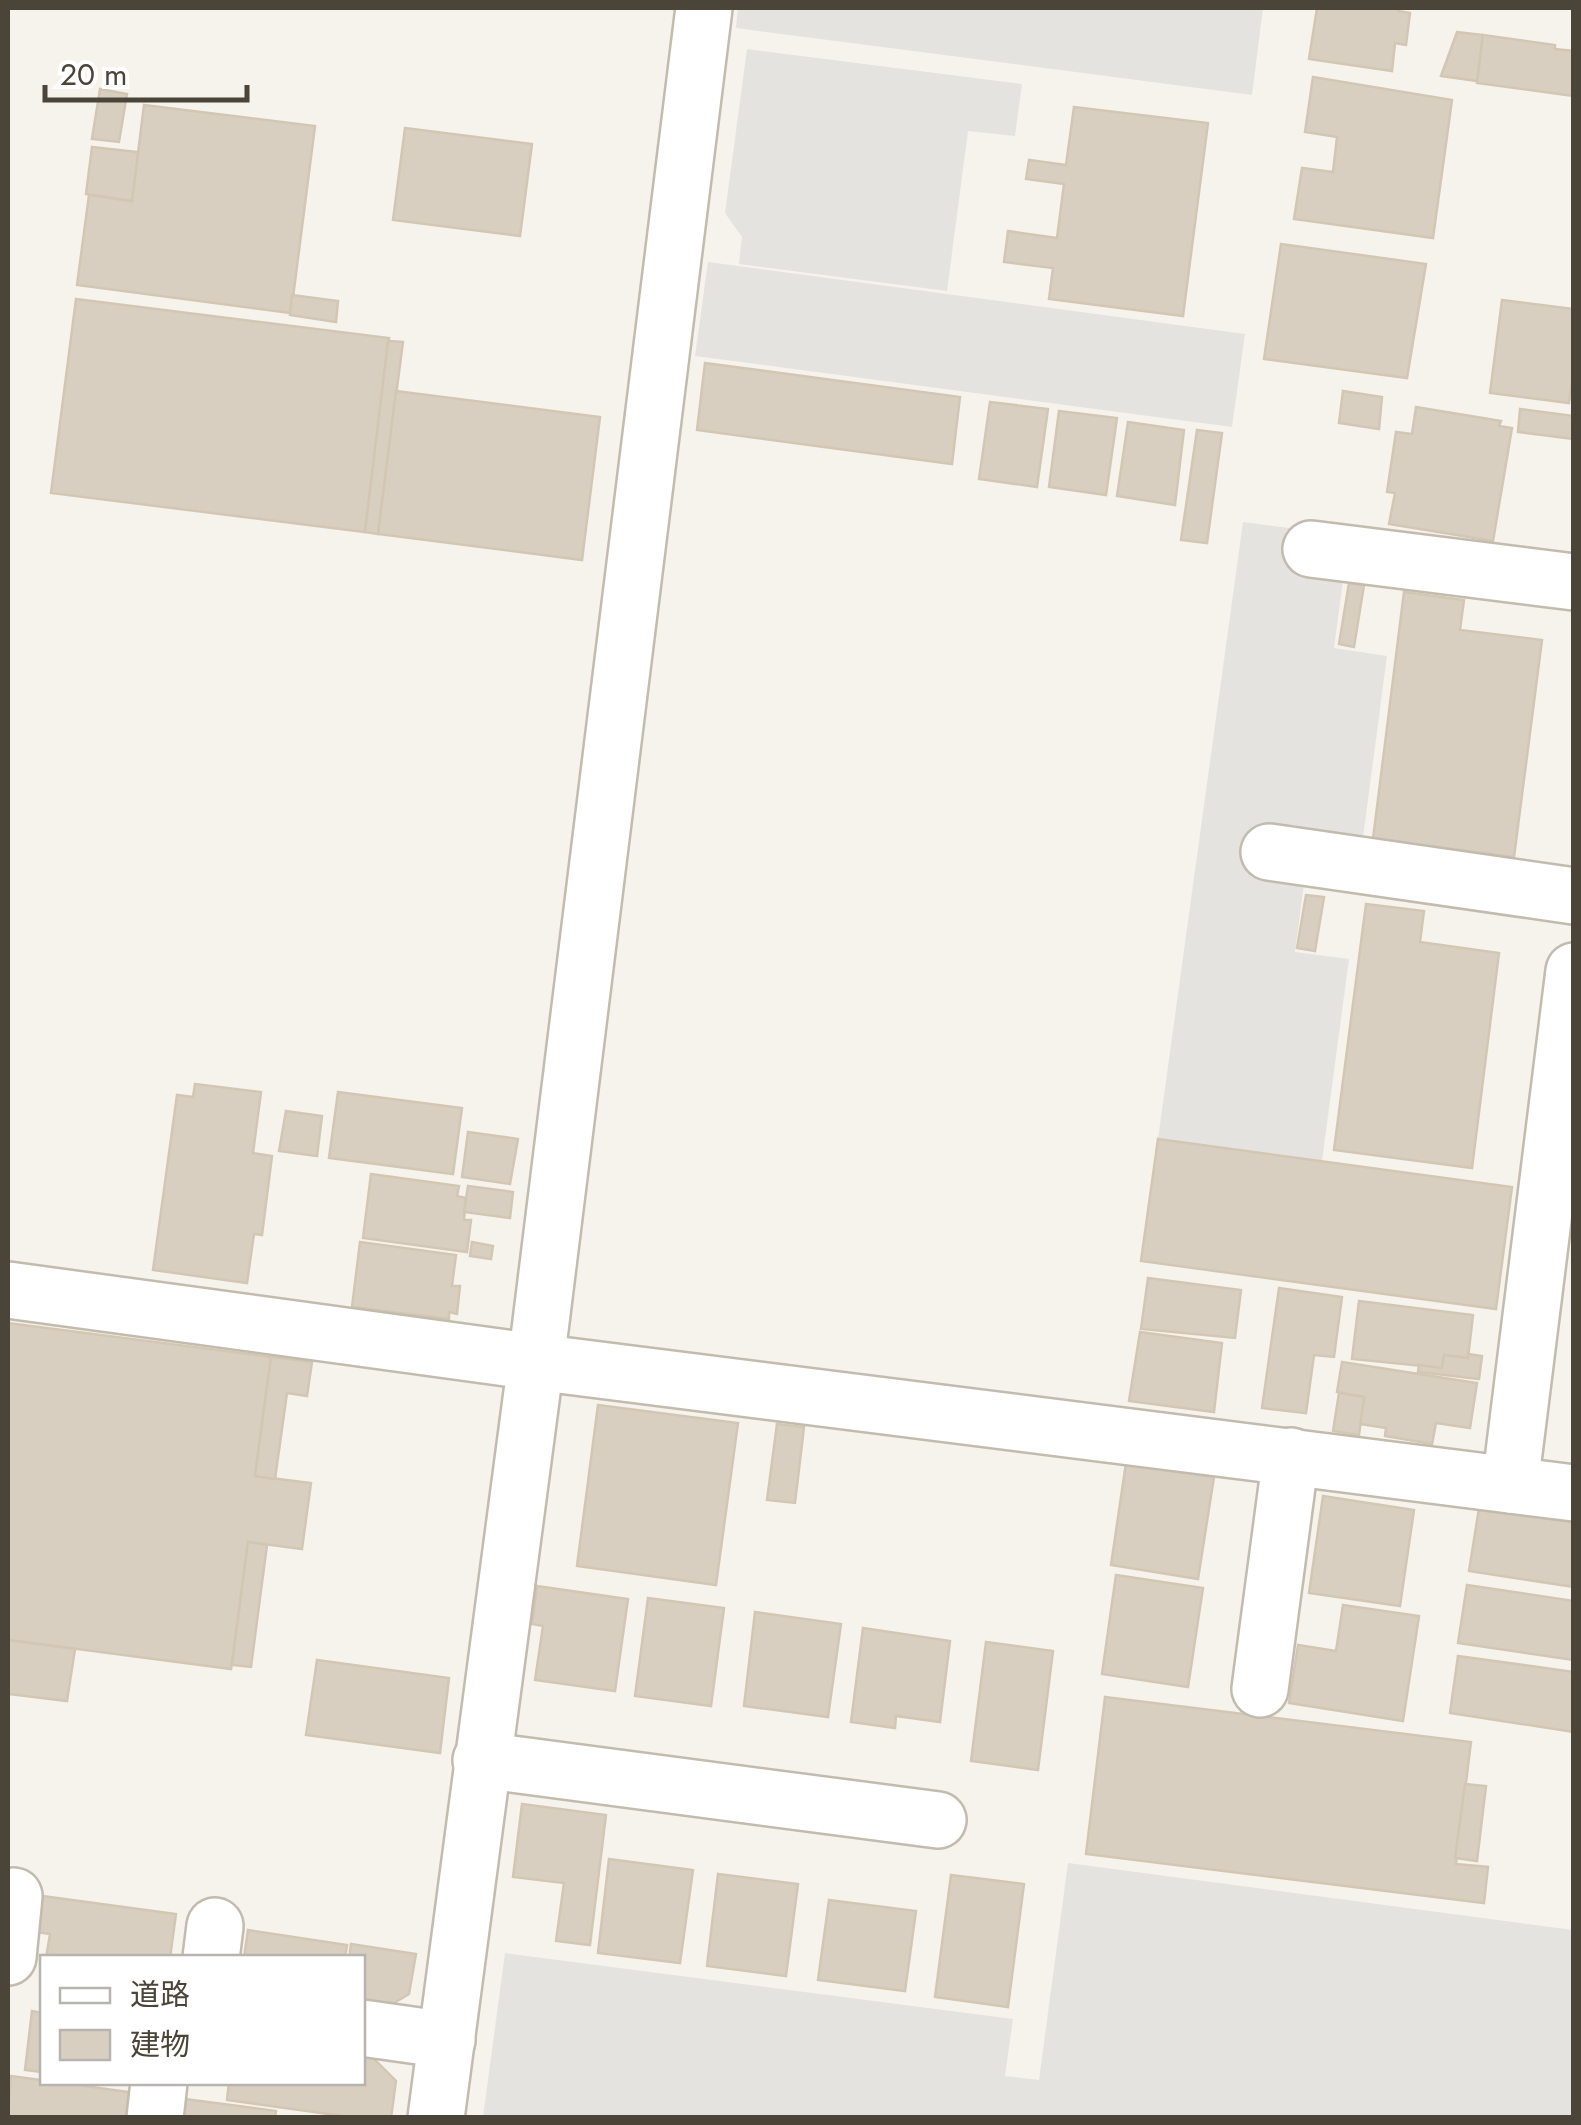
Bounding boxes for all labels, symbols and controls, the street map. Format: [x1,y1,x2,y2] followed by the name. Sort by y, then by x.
[45,40,248,102] scale bar
[60,53,127,96] text: 20 m
[40,1955,365,2085] legend
[130,1973,190,2016] text: 道路
[130,2023,190,2066] text: 建物

